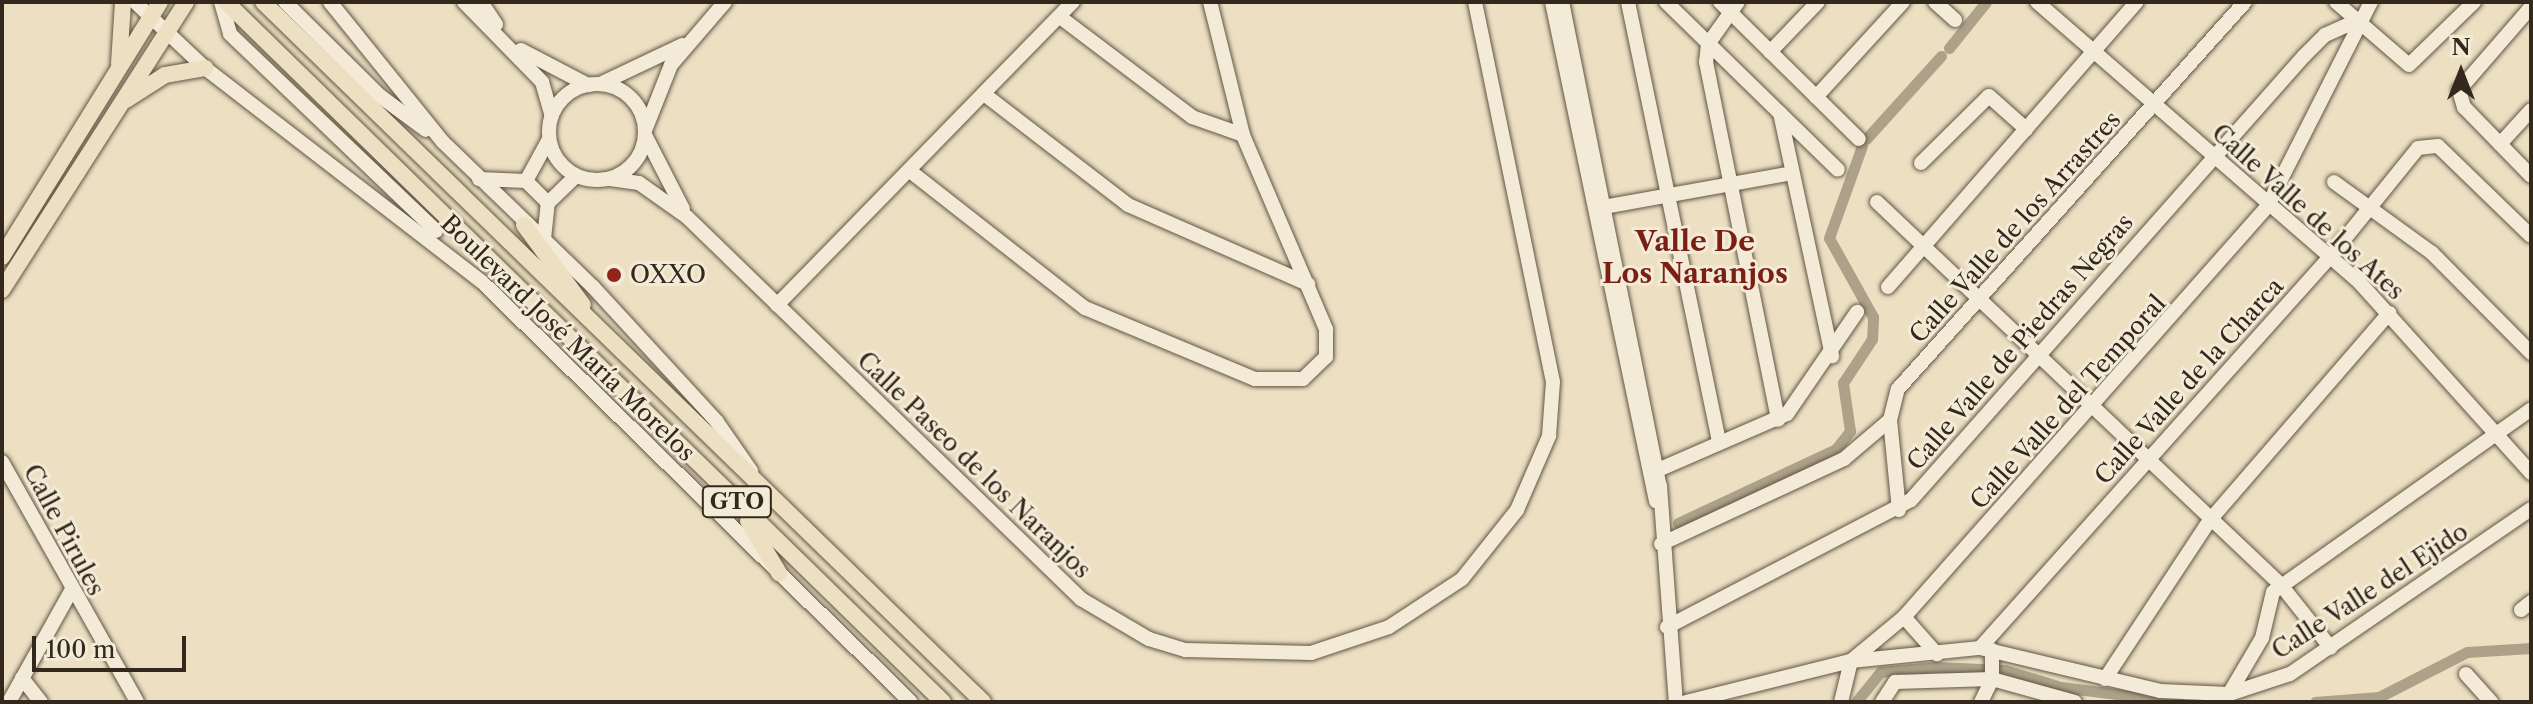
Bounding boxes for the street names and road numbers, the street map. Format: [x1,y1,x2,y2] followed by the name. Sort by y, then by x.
[1903,105,2127,349] street label: Calle Valle de los Arrastres
[2205,118,2411,306] street label: Calle Valle de los Ates
[1901,208,2139,476] street label: Calle Valle de Piedras Negras
[435,209,701,467] street label: Boulevard José María Morelos
[2088,271,2290,491] street label: Calle Valle de la Charca
[1964,289,2172,515] street label: Calle Valle del Temporal
[851,346,1097,584] street label: Calle Paseo de los Naranjos
[17,460,111,600] street label: Calle Pirules
[701,484,773,520] road number: GTO
[2266,517,2474,665] street label: Calle Valle del Ejido

